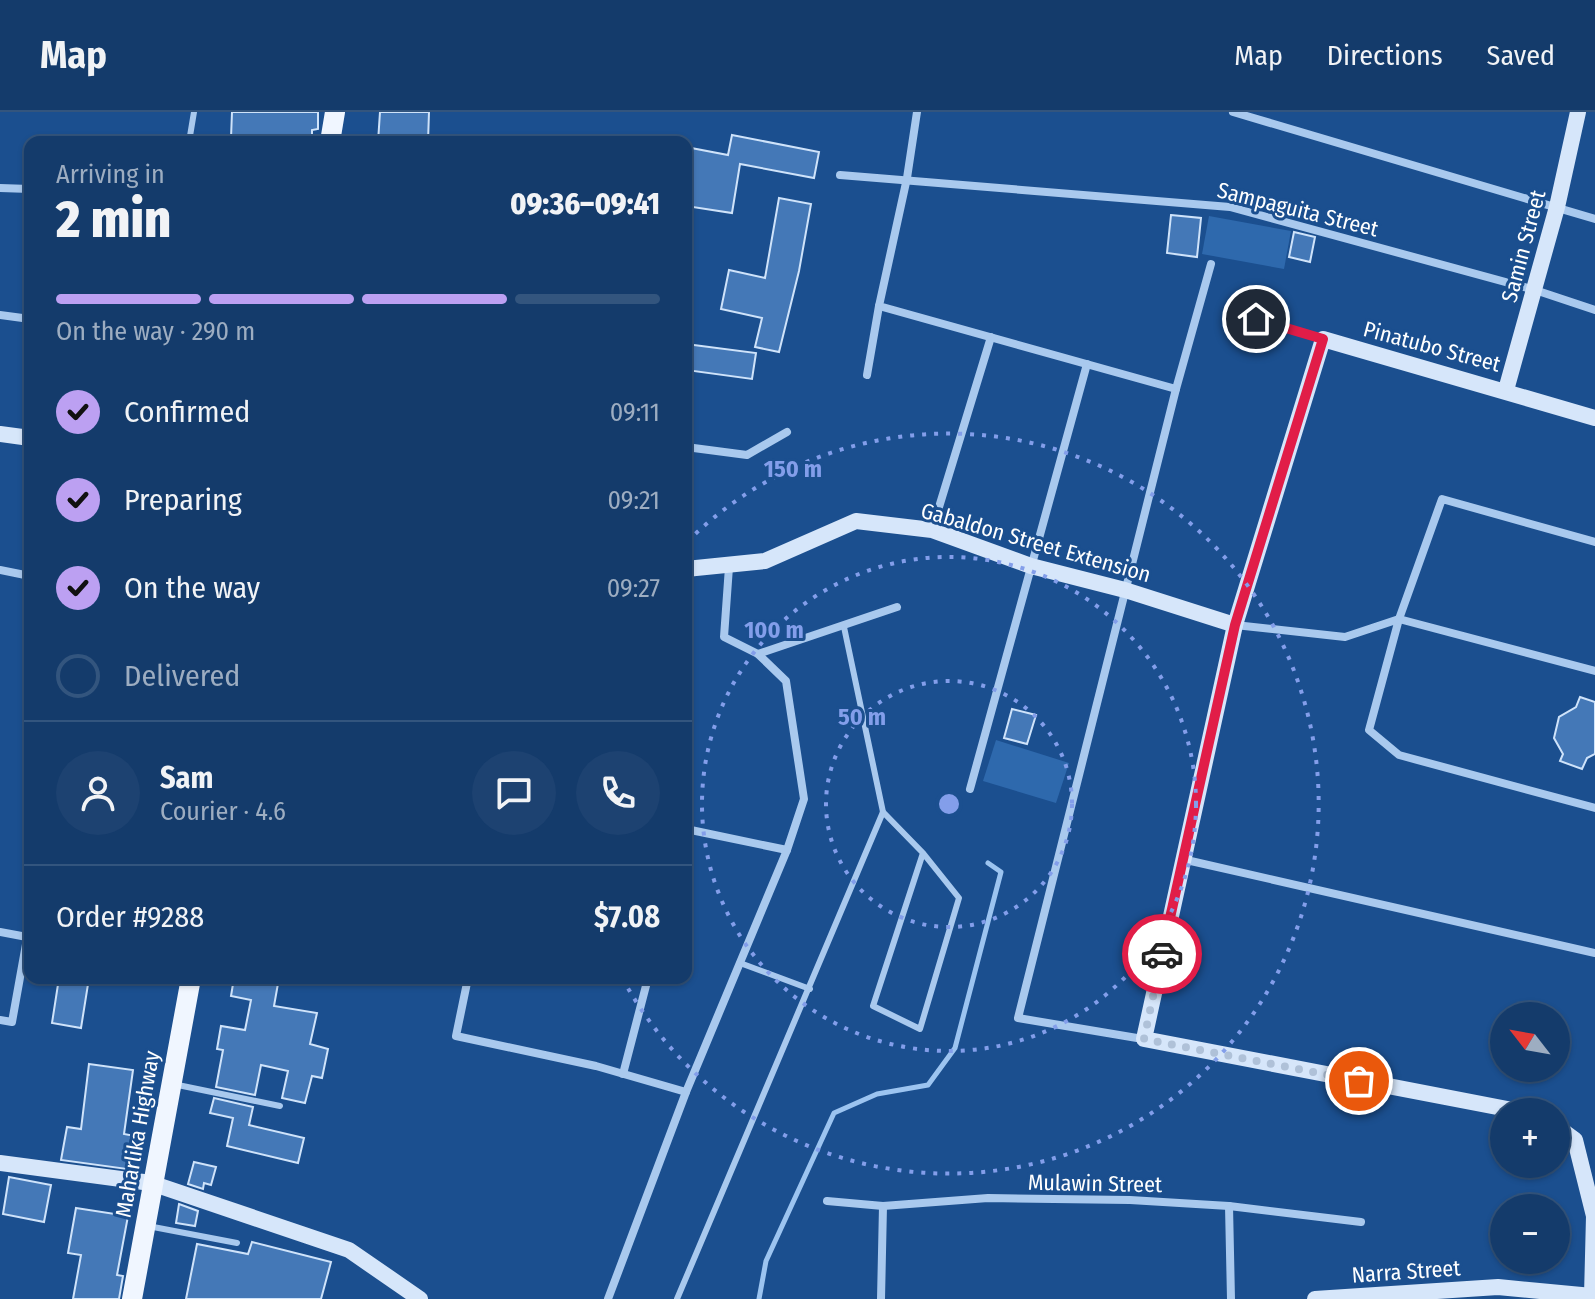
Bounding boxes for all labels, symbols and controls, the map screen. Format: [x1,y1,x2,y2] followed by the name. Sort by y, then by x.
[40,32,107,78] text: Map
[1234,39,1283,72] text: Map
[1327,39,1443,72] text: Directions
[1487,39,1555,72] text: Saved
[56,159,165,190] text: Arriving in
[1215,176,1382,243] street label: Sampaguita Street
[510,186,660,222] text: 09:36–09:41
[1496,186,1552,305] street label: Samin Street
[56,188,171,251] text: 2 min
[1222,285,1290,353] pin
[1234,297,1278,341] icon: home
[1360,315,1504,378] street label: Pinatubo Street
[56,316,255,347] text: On the way · 290 m
[56,390,100,434] icon: check
[124,394,250,430] text: Confirmed
[610,397,660,428] text: 09:11
[764,455,822,483] text: 150 m
[56,478,100,522] icon: check
[124,482,242,518] text: Preparing
[607,485,660,516] text: 09:21
[918,497,1154,588] street label: Gabaldon Street Extension
[56,566,100,610] icon: check
[124,570,260,606] text: On the way
[607,573,660,604] text: 09:27
[744,616,804,644] text: 100 m
[124,658,240,694] text: Delivered
[838,703,886,731] text: 50 m
[56,751,140,835] button: person
[472,751,556,835] button: chat
[576,751,660,835] button: phone
[160,760,213,796] text: Sam
[935,790,963,818] centre of rings
[160,796,286,827] text: Courier · 4.6
[56,899,204,935] text: Order #9288
[594,899,660,935] text: $7.08
[1122,914,1202,994] courier
[1140,932,1184,976] icon: car
[1490,1002,1570,1082] north arrow
[1490,1002,1570,1274] map controls
[1325,1047,1393,1115] pin
[110,1048,165,1220] street label: Maharlika Highway
[1337,1059,1381,1103] icon: bag
[1490,1098,1570,1178] button: +
[1028,1169,1163,1198] street label: Mulawin Street
[1490,1194,1570,1274] button: −
[1351,1254,1462,1289] street label: Narra Street

